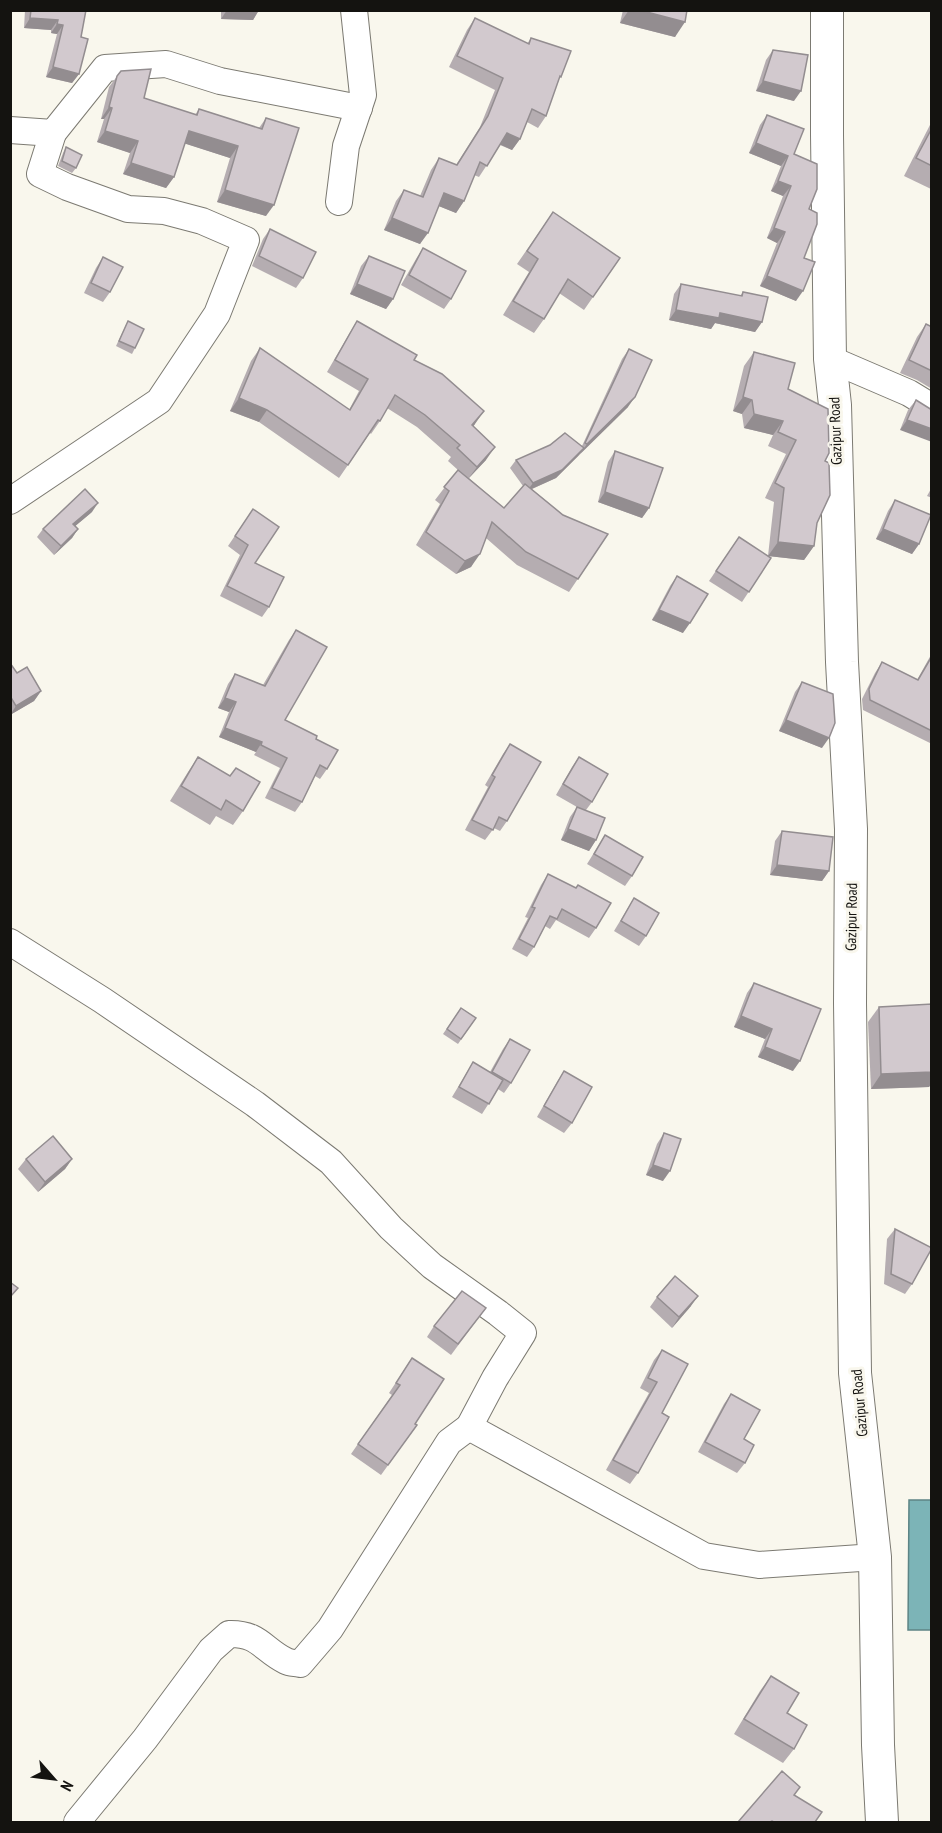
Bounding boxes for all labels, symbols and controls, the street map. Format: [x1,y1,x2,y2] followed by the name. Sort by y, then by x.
[824,397,846,465] street label: Gazipur Road
[841,883,861,951] street label: Gazipur Road
[847,1368,871,1438] street label: Gazipur Road
[24,1749,84,1809] north arrow
[56,1778,78,1795] text: N

